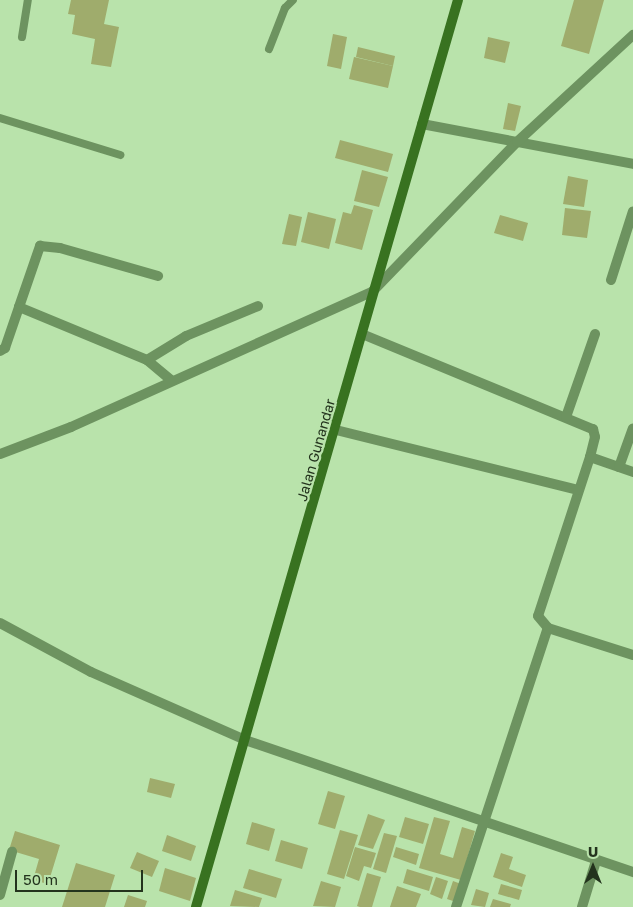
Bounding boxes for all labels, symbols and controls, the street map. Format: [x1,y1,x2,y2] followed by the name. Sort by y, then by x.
[293,397,339,503] street label: Jalan Gunandar
[568,842,618,892] north arrow
[588,843,598,860] text: U
[18,860,145,892] scale bar
[23,870,58,888] text: 50 m

